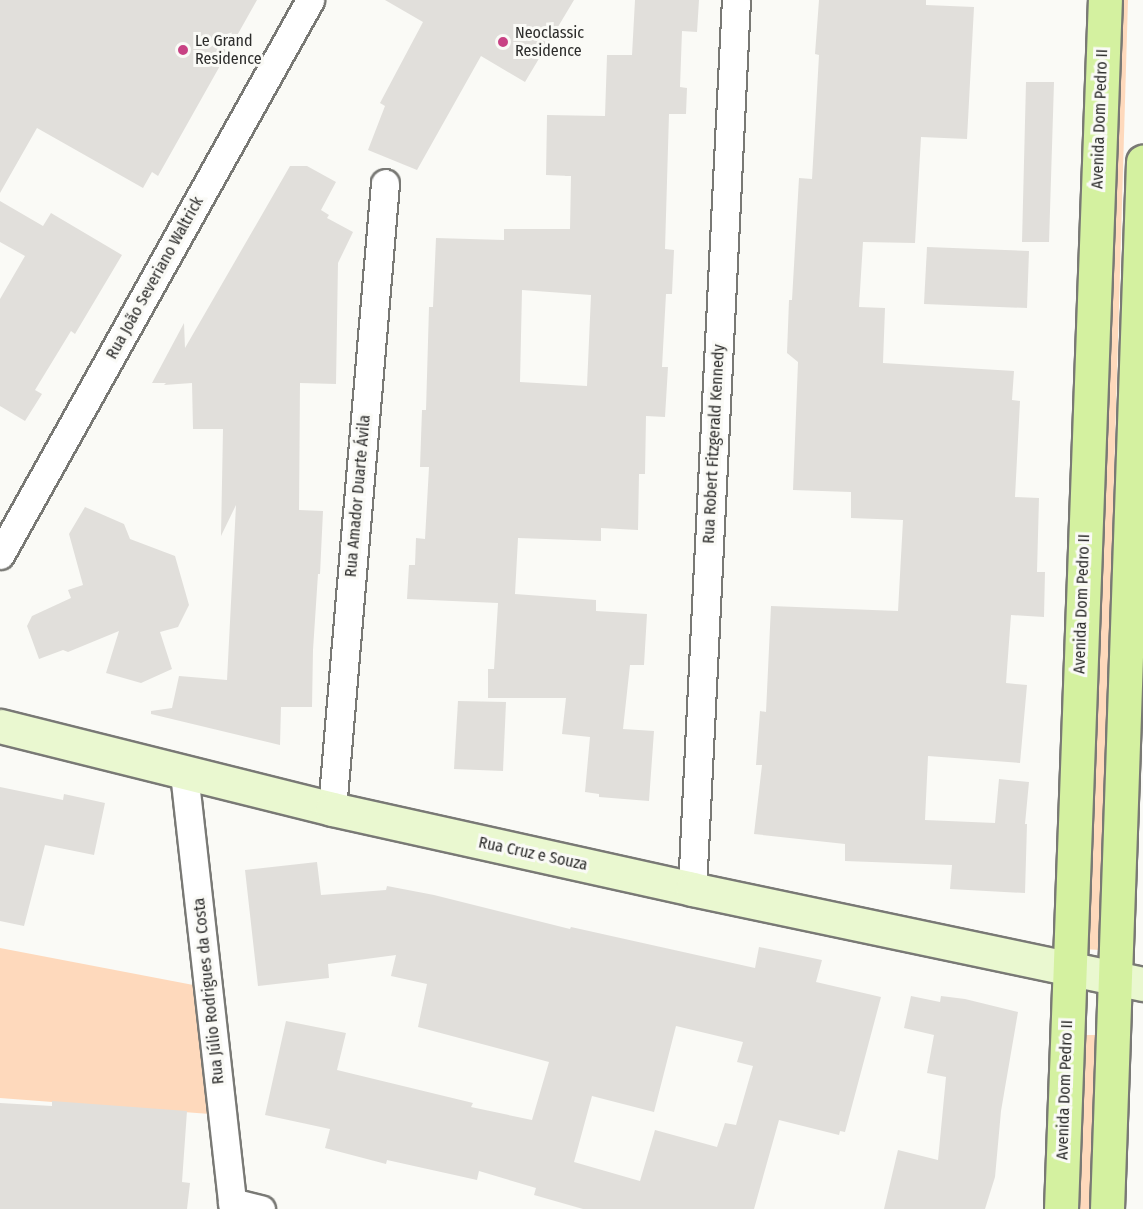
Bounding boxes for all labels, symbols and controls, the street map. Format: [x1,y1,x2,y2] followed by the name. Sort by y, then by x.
[515,23,584,61] place label: Neoclassic Residence
[195,31,262,69] place label: Le Grand Residence
[496,35,510,49] marker: Neoclassic Residence
[176,43,190,57] marker: Le Grand Residence
[1088,49,1112,189] street label: Avenida Dom Pedro II
[102,193,208,363] street label: Rua João Severiano Waltrick
[699,344,729,544] street label: Rua Robert Fitzgerald Kennedy
[341,414,375,578] street label: Rua Amador Duarte Ávila
[1070,534,1094,674] street label: Avenida Dom Pedro II
[477,833,589,875] street label: Rua Cruz e Souza
[190,897,228,1085] street label: Rua Júlio Rodrigues da Costa
[1053,1020,1077,1160] street label: Avenida Dom Pedro II

